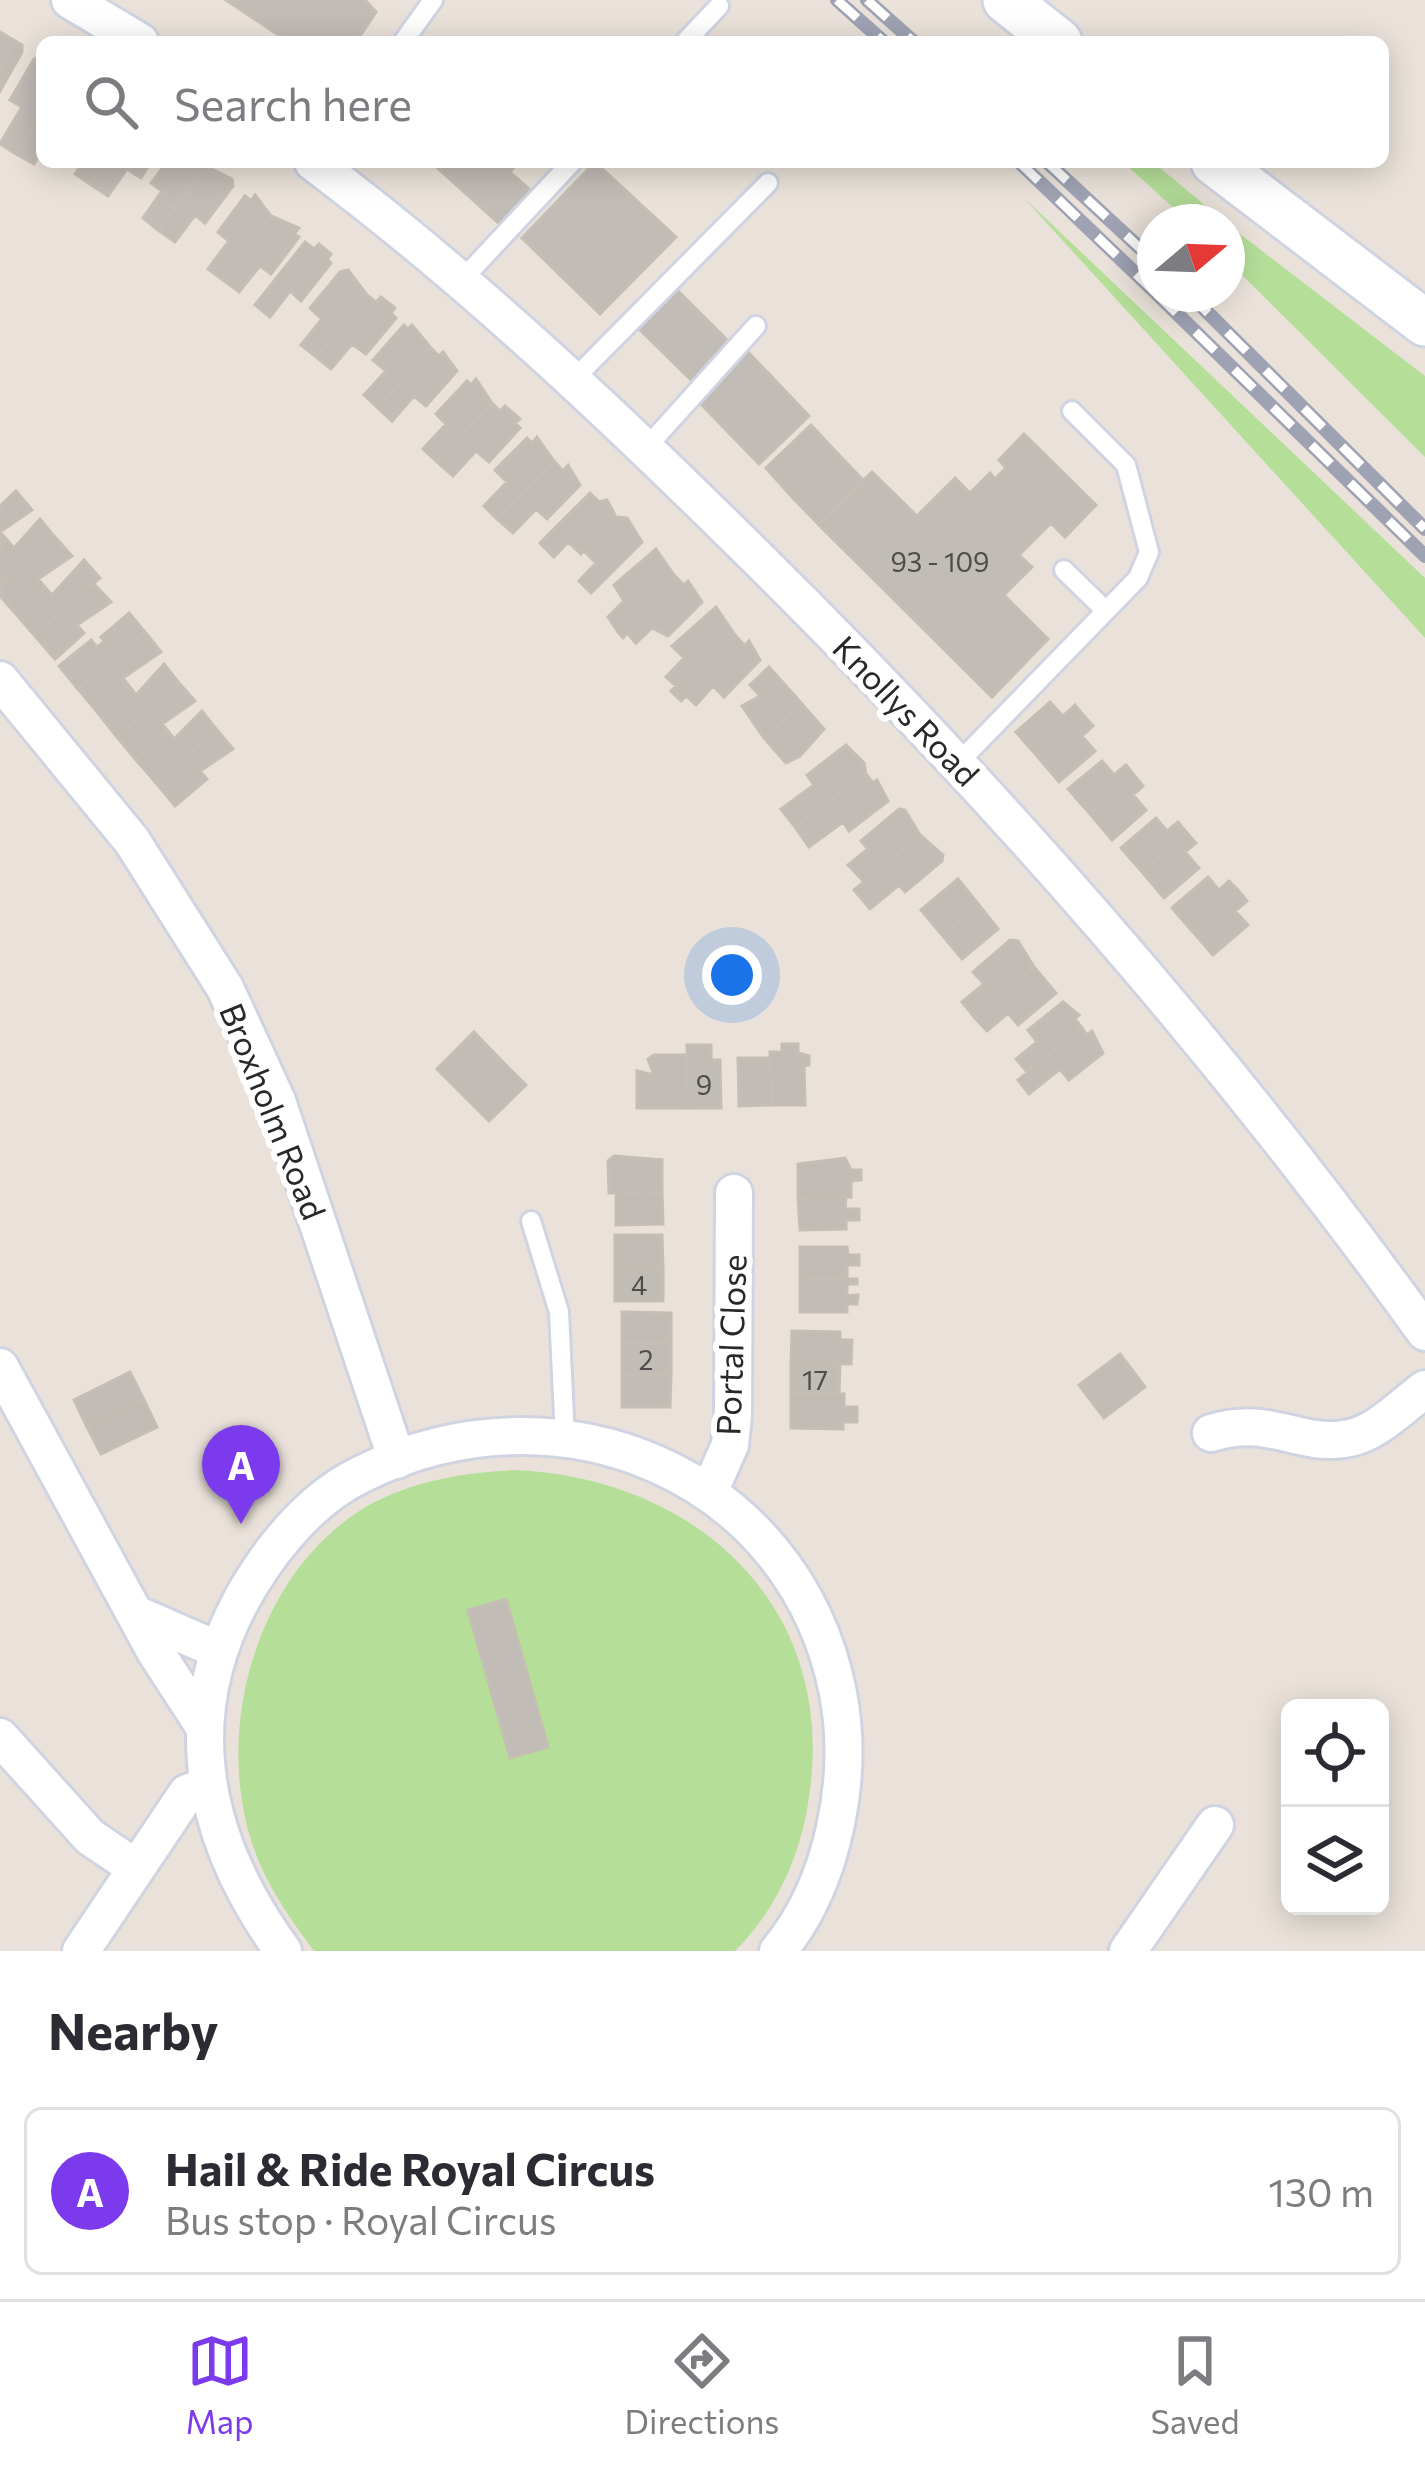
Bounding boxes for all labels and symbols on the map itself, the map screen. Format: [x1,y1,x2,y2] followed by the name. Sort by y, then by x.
[1137,204,1245,312] north arrow
[890,545,990,578] house number: 93 - 109
[825,626,989,794] street label: Knollys Road
[702,945,762,1005] your location
[212,997,336,1225] street label: Broxholm Road
[696,1068,712,1101] house number: 9
[706,1254,754,1436] street label: Portal Close
[631,1268,647,1301] house number: 4
[639,1343,653,1376] house number: 2
[802,1363,828,1396] house number: 17
[202,1425,280,1524] pin: A

